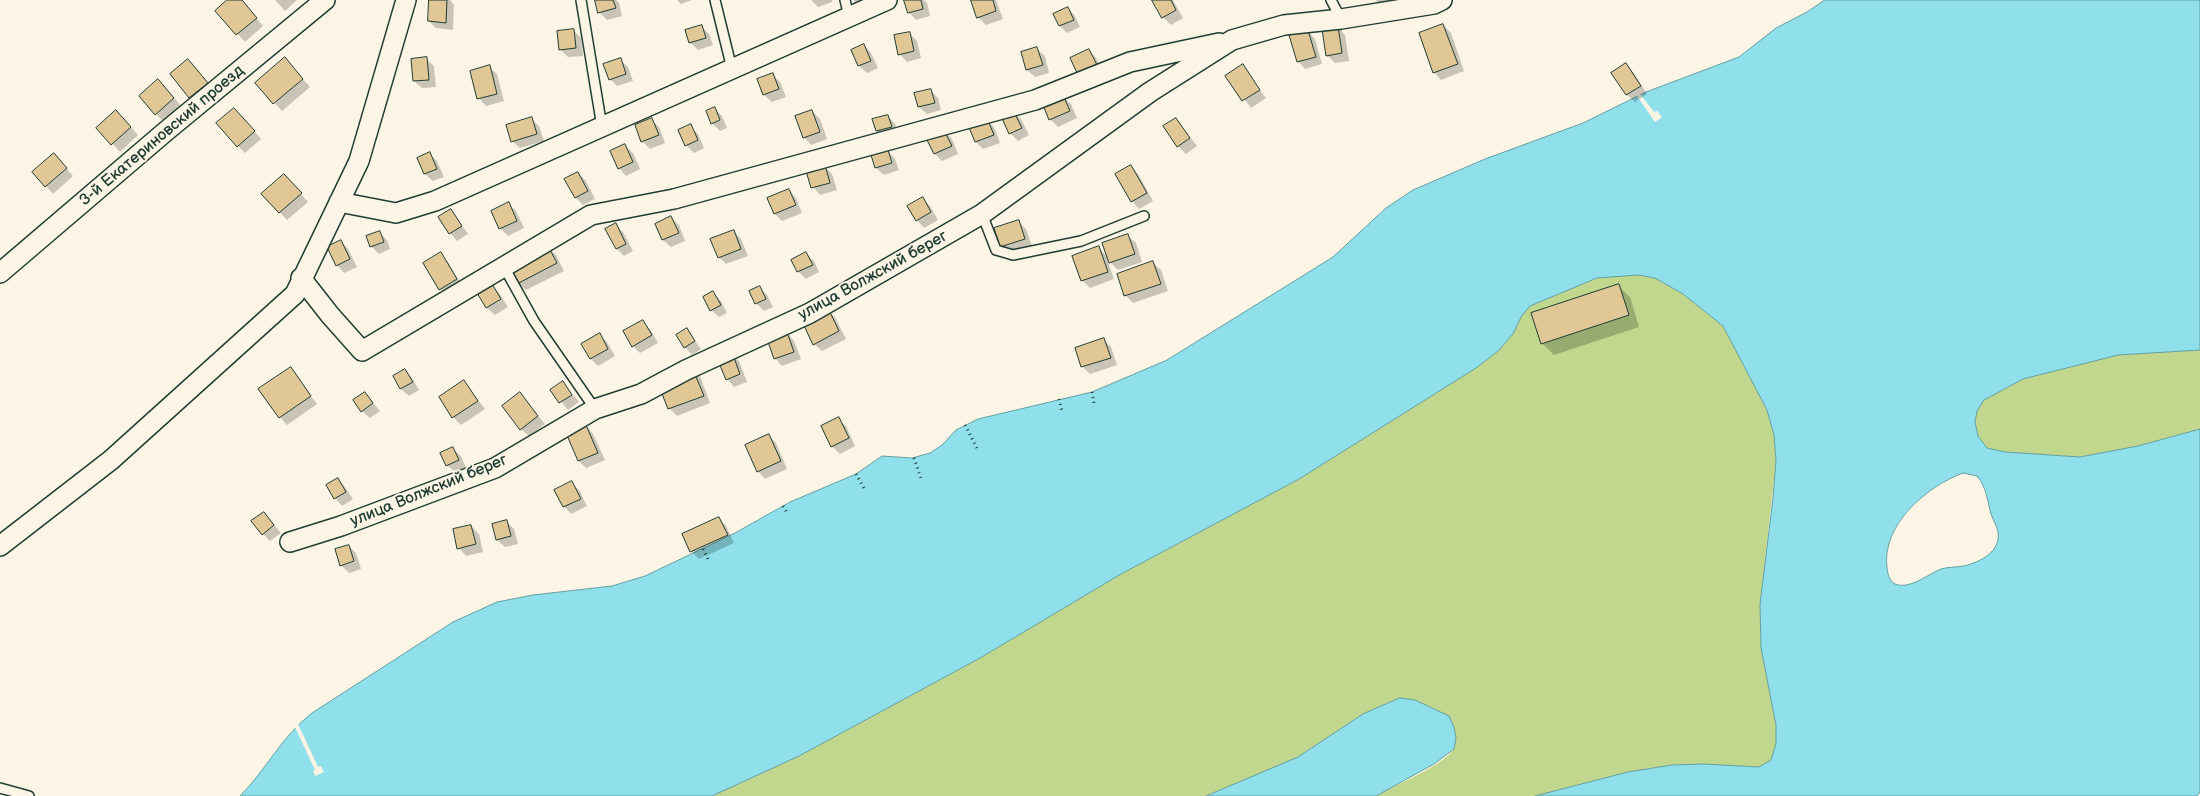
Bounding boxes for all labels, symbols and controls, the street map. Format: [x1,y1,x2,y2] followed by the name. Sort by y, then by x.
[76,61,248,211] street label: 3-й Екатериновский проезд
[795,227,951,325] street label: улица Волжский берег
[348,451,510,531] street label: улица Волжский берег

